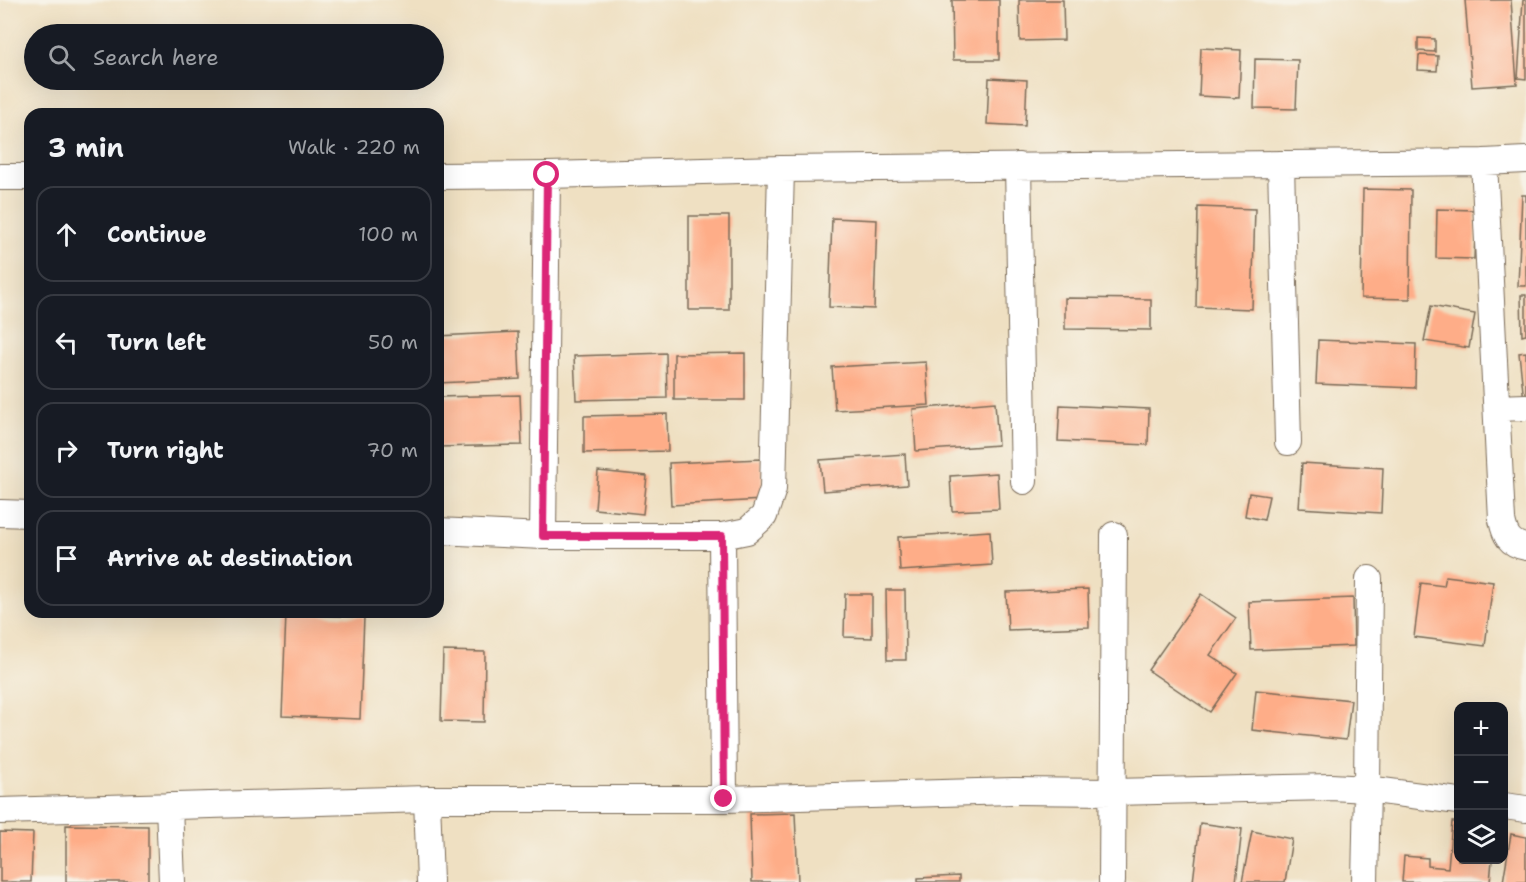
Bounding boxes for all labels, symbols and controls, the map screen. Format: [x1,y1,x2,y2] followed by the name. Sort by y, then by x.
[24,24,444,90] search box
[45,41,78,74] icon: search
[93,43,219,72] text: Search here
[48,130,124,165] text: 3 min
[288,134,420,160] text: Walk · 220 m
[533,161,559,187] route start
[50,218,83,251] icon: ahead
[107,220,207,249] text: Continue
[358,221,418,247] text: 100 m
[50,326,83,359] icon: left
[107,328,206,357] text: Turn left
[368,329,418,355] text: 50 m
[50,434,83,467] icon: right
[107,436,224,465] text: Turn right
[366,437,418,463] text: 70 m
[50,542,83,575] icon: arrive
[107,544,353,573] text: Arrive at destination
[1454,702,1508,864] map controls
[1454,702,1508,756] button: +
[1454,756,1508,810] button: −
[710,785,736,811] route end
[1454,810,1508,864] button: layers

